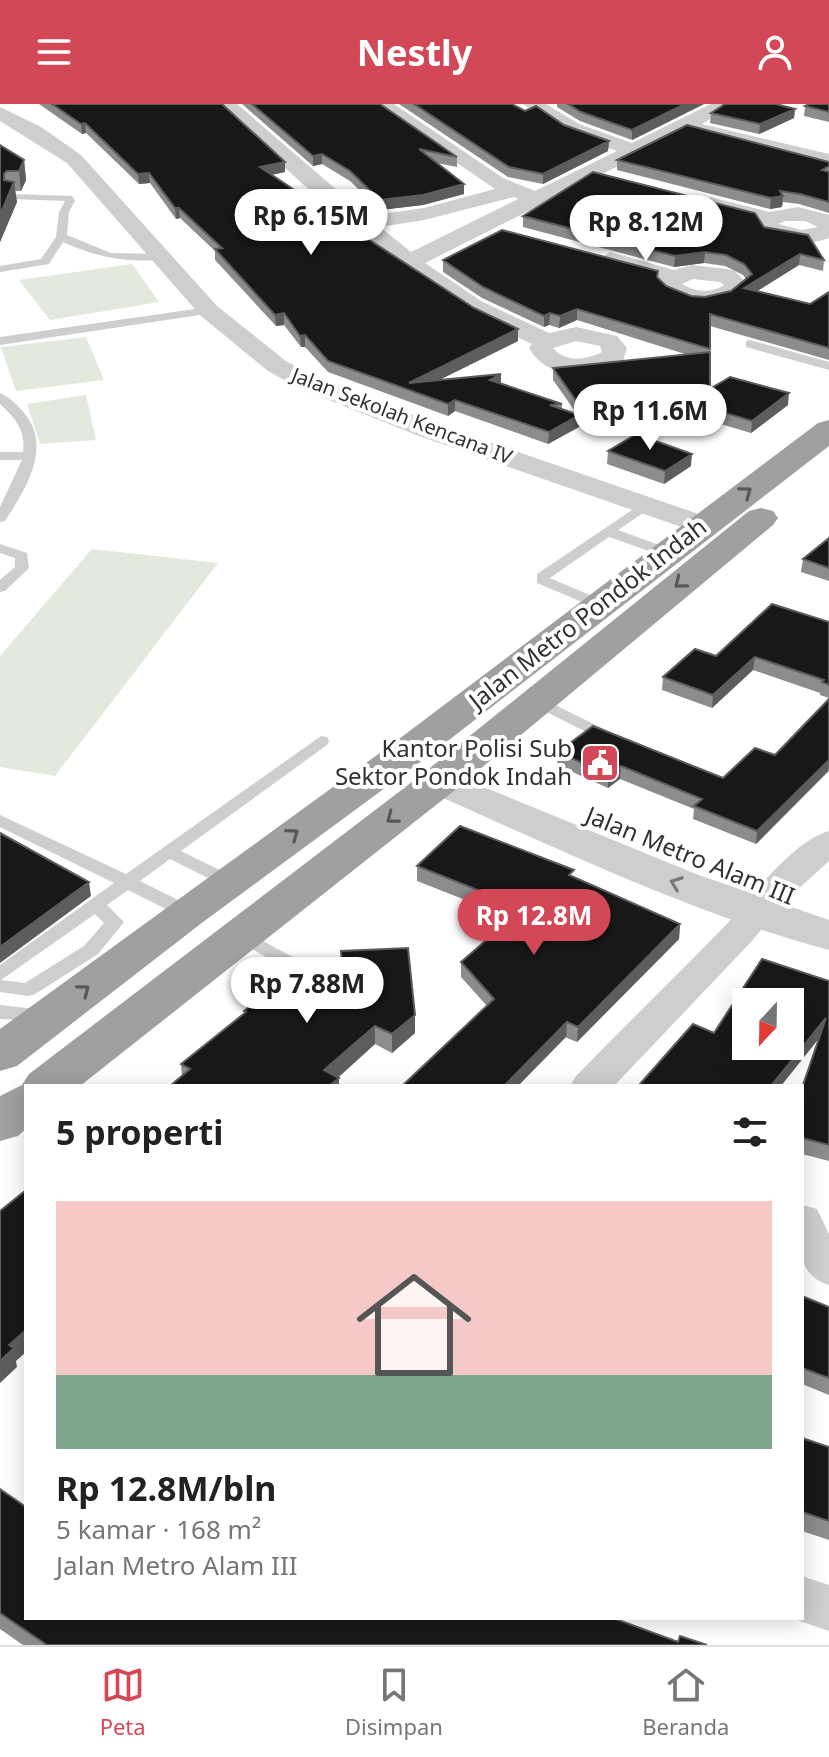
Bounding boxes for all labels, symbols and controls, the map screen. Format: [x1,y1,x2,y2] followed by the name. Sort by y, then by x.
[357,28,472,77] text: Nestly
[32,30,76,74] icon: menu
[753,30,797,74] icon: person
[228,189,394,257] pin: Rp 6.15M
[563,195,729,263] pin: Rp 8.12M
[253,197,369,233] text: Rp 6.15M
[588,203,704,239] text: Rp 8.12M
[286,360,516,470] street label: Jalan Sekolah Kencana IV
[567,384,733,452] pin: Rp 11.6M
[592,392,708,428] text: Rp 11.6M
[737,488,752,502] one-way arrow
[460,510,713,717] street label: Jalan Metro Pondok Indah
[675,573,690,588] one-way arrow
[335,731,572,792] place label: Kantor Polisi Sub Sektor Pondok Indah
[579,742,621,784] public building icon: Kantor Polisi Sub Sektor Pondok Indah
[579,797,800,912] street label: Jalan Metro Alam III
[386,808,401,822] one-way arrow
[284,830,298,844] one-way arrow
[670,876,684,893] one-way arrow
[451,889,617,957] pin: Rp 12.8M
[476,897,592,933] text: Rp 12.8M
[224,957,390,1025] pin: Rp 7.88M
[249,965,365,1001] text: Rp 7.88M
[75,985,90,999] one-way arrow
[732,988,804,1060] north arrow
[732,988,804,1060] map controls
[56,1109,223,1155] text: 5 properti
[728,1110,772,1154] icon: filters
[342,1253,486,1397] icon: home
[56,1465,276,1511] text: Rp 12.8M/bln
[56,1511,261,1547] text: 5 kamar · 168 m²
[56,1547,298,1583] text: Jalan Metro Alam III
[100,1663,146,1741] tab: Peta
[345,1663,443,1741] tab: Disimpan
[642,1663,729,1741] tab: Beranda

